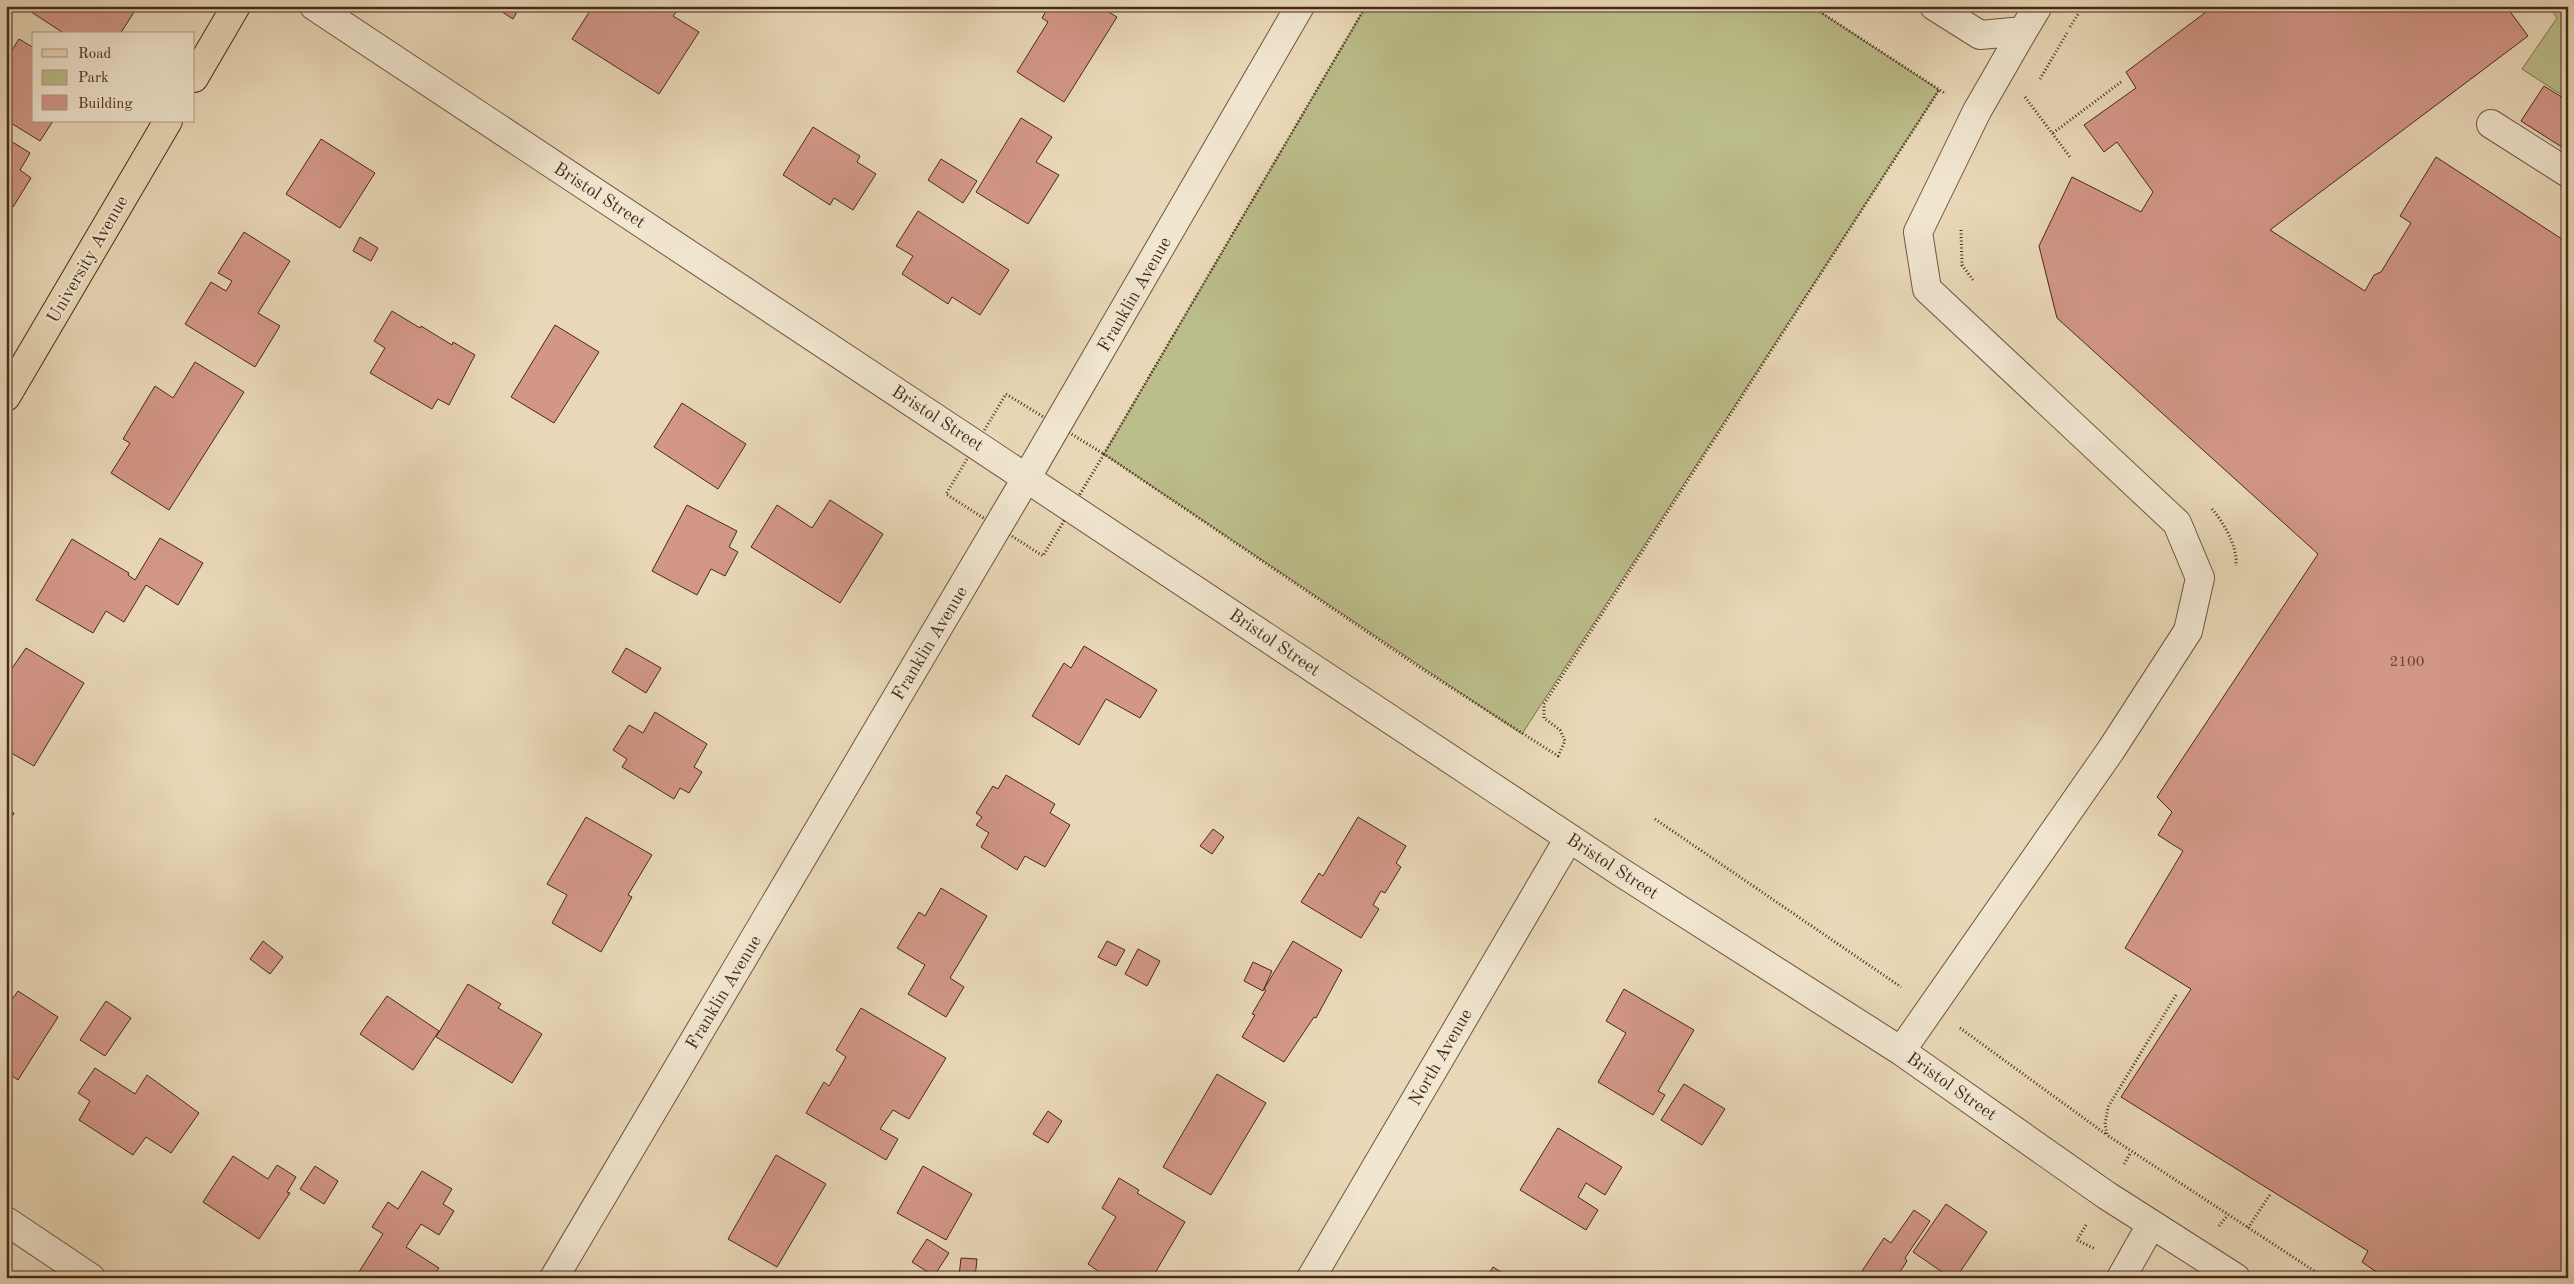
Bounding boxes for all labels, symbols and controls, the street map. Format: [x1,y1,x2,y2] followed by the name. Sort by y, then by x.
[32,32,195,122] legend
[78,47,112,62] text: Road
[78,71,109,86] text: Park
[78,97,133,112] text: Building
[550,160,649,232] street label: Bristol Street
[44,193,132,326] street label: University Avenue
[1095,234,1175,355] street label: Franklin Avenue
[888,383,987,455] street label: Bristol Street
[889,584,971,704] street label: Franklin Avenue
[1226,606,1323,680] street label: Bristol Street
[2390,655,2424,670] house number: 2100
[1563,831,1662,903] street label: Bristol Street
[683,933,765,1053] street label: Franklin Avenue
[1406,1006,1476,1109] street label: North Avenue
[1903,1049,2000,1124] street label: Bristol Street

